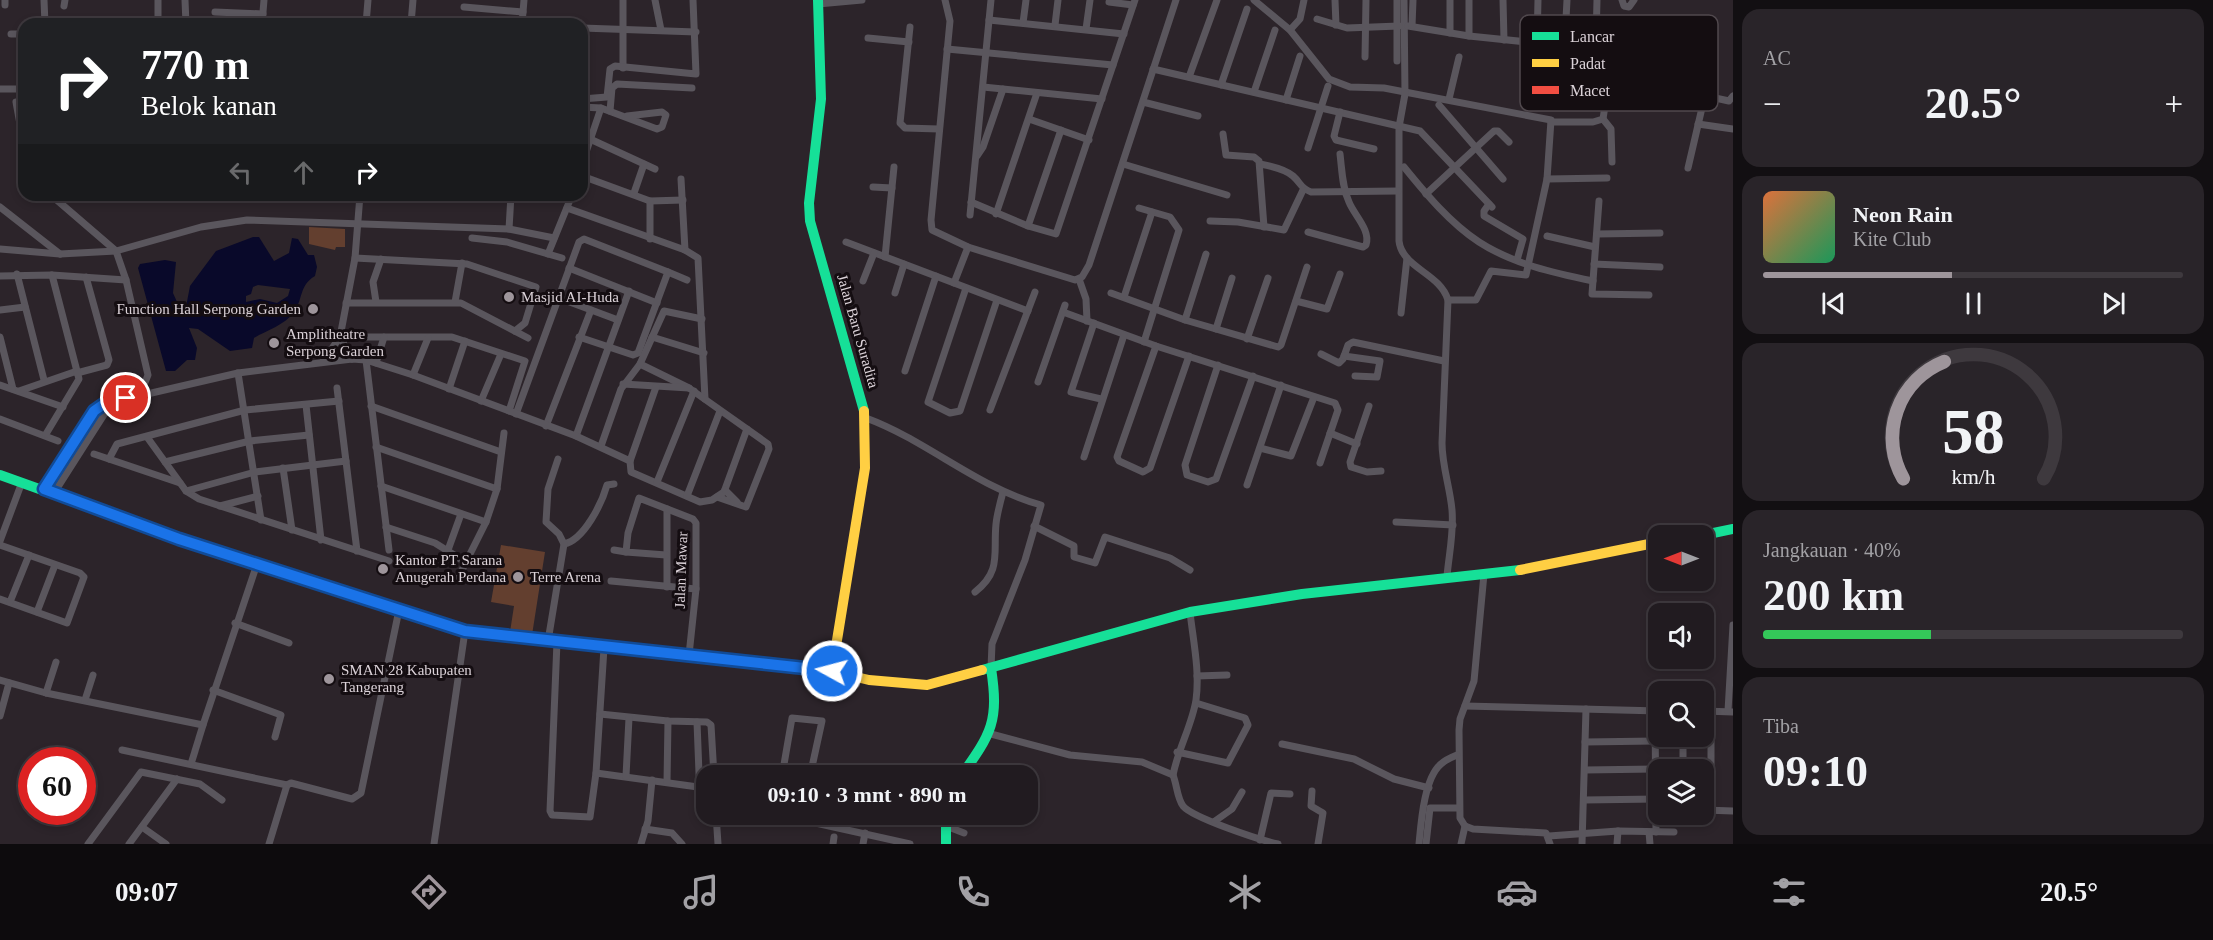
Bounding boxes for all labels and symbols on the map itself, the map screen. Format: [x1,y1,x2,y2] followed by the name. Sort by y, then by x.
[1520,15,1718,111] legend
[1570,28,1615,45] text: Lancar
[1570,55,1606,72] text: Padat
[1570,82,1611,99] text: Macet
[834,272,882,390] street label: Jalan Baru Suradita
[521,289,619,305] place label: Masjid AI-Huda
[502,290,516,304] marker: Masjid AI-Huda
[116,301,301,317] place label: Function Hall Serpong Garden
[306,302,320,316] marker: Function Hall Serpong Garden
[286,326,384,359] place label: Amplitheatre Serpong Garden
[267,336,281,350] marker: Amplitheatre Serpong Garden
[100,372,151,423] pin
[1648,525,1714,591] north arrow
[672,531,690,609] street label: Jalan Mawar
[395,552,507,585] place label: Kantor PT Sarana Anugerah Perdana
[376,562,390,576] marker: Kantor PT Sarana Anugerah Perdana
[530,569,601,585] place label: Terre Arena
[511,570,525,584] marker: Terre Arena
[800,639,864,703] position arrow
[341,662,472,695] place label: SMAN 28 Kabupaten Tangerang
[322,672,336,686] marker: SMAN 28 Kabupaten Tangerang
[18,747,96,825] speed limit sign: 60

